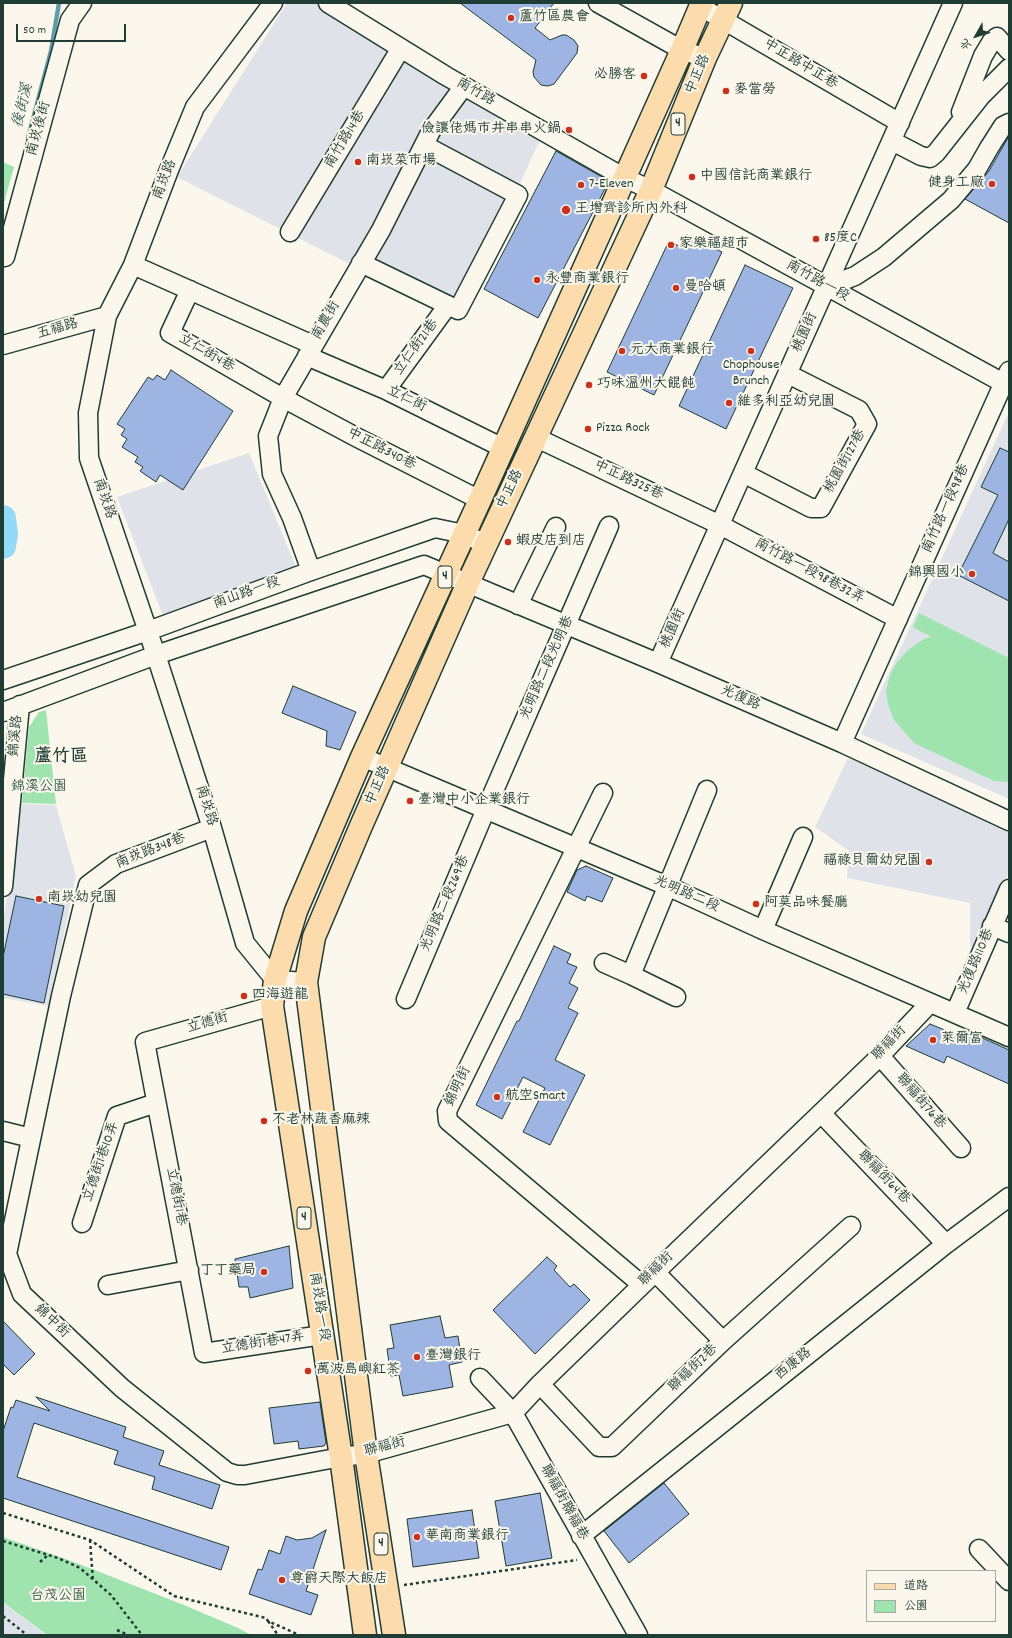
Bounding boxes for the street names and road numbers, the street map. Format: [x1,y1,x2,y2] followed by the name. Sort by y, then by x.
[760,36,840,94] street label: 中正路中正巷
[683,52,715,98] street label: 中正路
[453,75,497,111] street label: 南竹路
[25,100,55,158] street label: 南崁後街
[322,108,370,172] street label: 南竹路14巷
[671,113,685,135] road number: 4
[151,157,181,203] street label: 南崁路
[782,258,852,306] street label: 南竹路一段
[309,299,345,343] street label: 南農街
[790,310,822,356] street label: 桃園街
[35,316,81,344] street label: 五福路
[391,317,443,379] street label: 立仁街21巷
[175,331,237,377] street label: 立仁街4巷
[383,383,429,417] street label: 立仁街
[343,425,419,475] street label: 中正路340巷
[822,427,870,497] street label: 桃園街127巷
[591,458,665,504] street label: 中正路325巷
[920,462,974,556] street label: 南竹路一段98巷
[494,467,528,513] street label: 中正路
[88,476,118,522] street label: 南崁路
[751,536,867,608] street label: 南竹路一段98巷32弄
[438,566,452,588] road number: 4
[211,574,283,614] street label: 南山路一段
[658,606,690,652] street label: 桃園街
[518,613,578,723] street label: 光明路二段光明巷
[717,683,763,715] street label: 光復路
[7,714,27,758] street label: 錦溪路
[363,763,395,809] street label: 中正路
[191,783,219,829] street label: 南崁路
[114,830,188,874] street label: 南崁路348巷
[418,853,474,955] street label: 光明路二段269巷
[651,873,721,917] street label: 光明路二段
[956,927,998,997] street label: 光復路110巷
[185,1010,231,1038] street label: 立德街
[869,1023,911,1065] street label: 聯福街
[443,1064,475,1110] street label: 錦明街
[891,1071,949,1133] street label: 聯福街76巷
[80,1120,124,1204] street label: 立德街1巷10弄
[853,1147,913,1209] street label: 聯福街64巷
[161,1166,189,1228] street label: 立德街1巷
[297,1207,311,1229] road number: 4
[636,1249,678,1291] street label: 聯福街
[304,1271,332,1343] street label: 南崁路一段
[30,1302,72,1342] street label: 錦中街
[220,1329,306,1359] street label: 立德街1巷47弄
[666,1341,722,1397] street label: 聯福街2巷
[772,1345,816,1385] street label: 西康路
[363,1435,407,1461] street label: 聯福街
[535,1462,591,1544] street label: 聯福街聯福巷
[374,1533,388,1555] road number: 4

